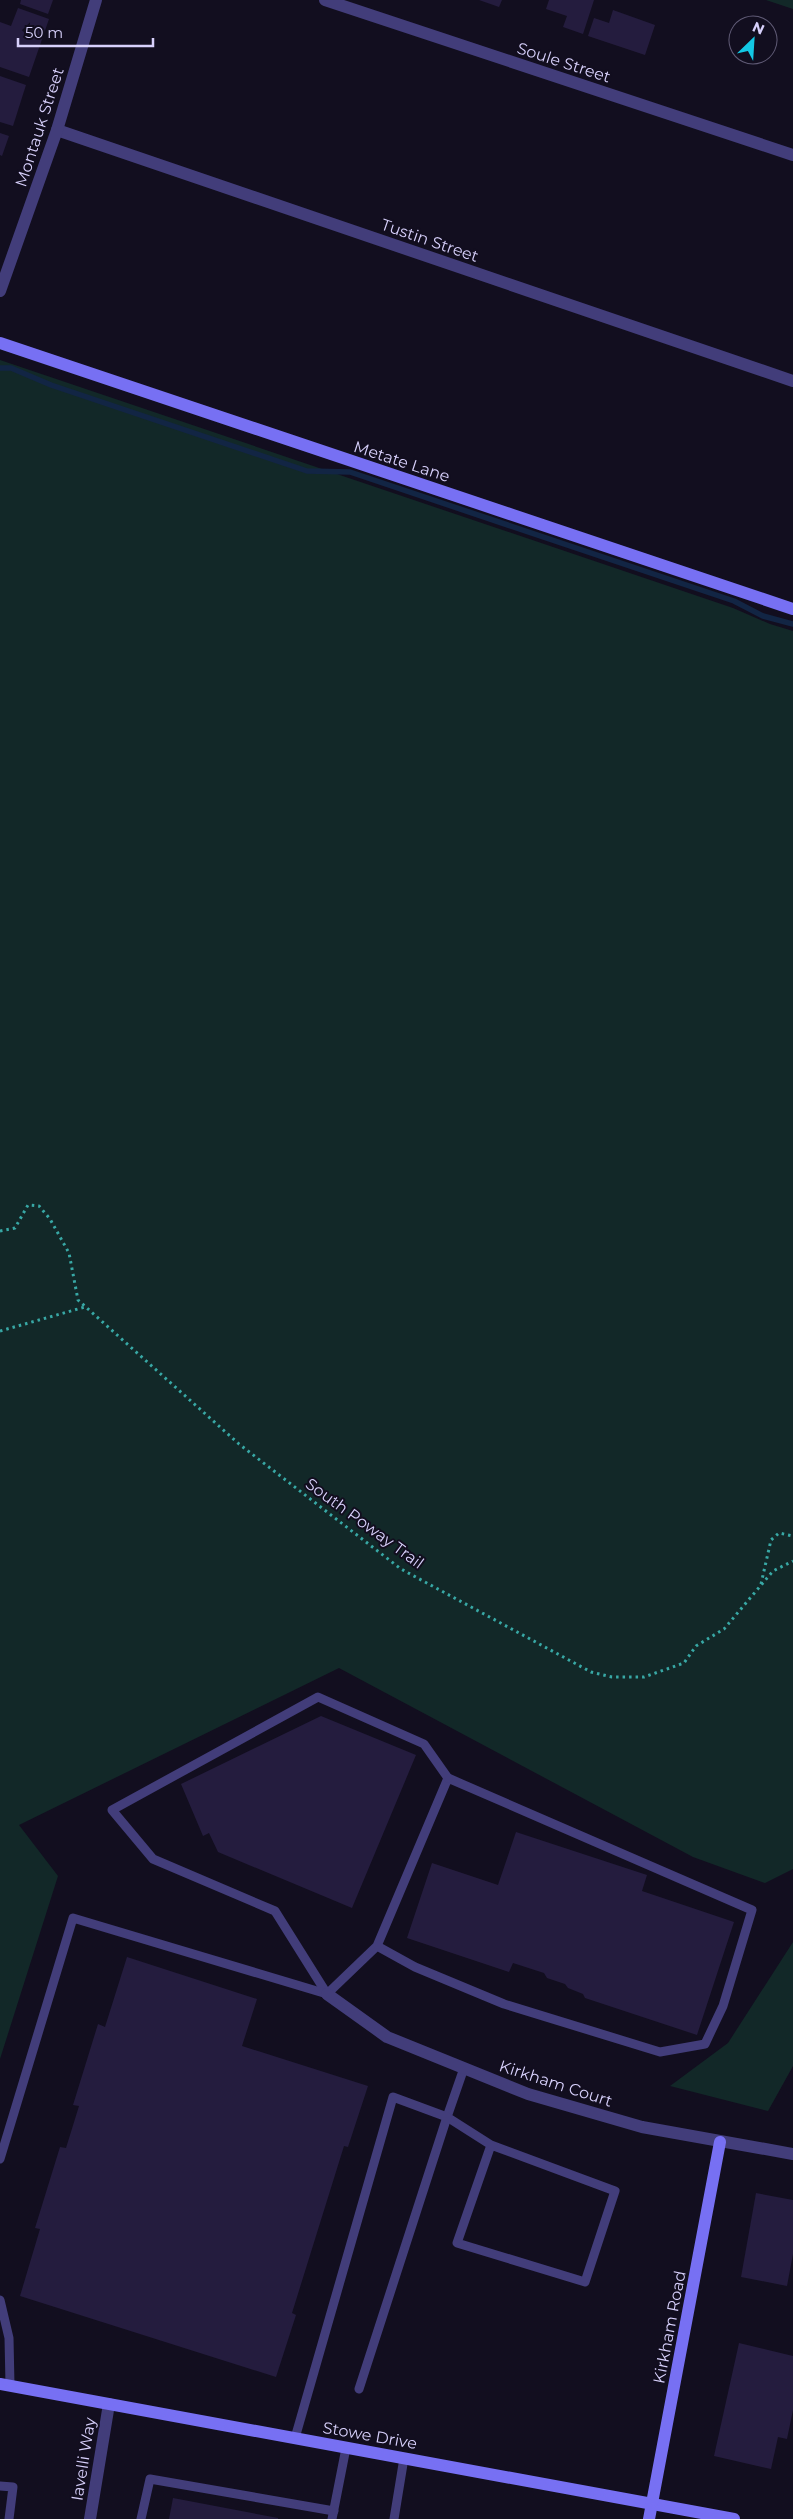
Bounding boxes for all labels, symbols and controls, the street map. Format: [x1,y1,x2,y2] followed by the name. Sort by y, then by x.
[18,15,152,47] scale bar
[728,15,778,65] north arrow
[750,18,767,39] text: N
[25,23,63,42] text: 50 m
[515,38,613,87] street label: Soule Street
[11,64,68,189] street label: Montauk Street
[379,215,481,266] street label: Tustin Street
[351,437,452,486] street label: Metate Lane
[302,1474,428,1573] street label: South Poway Trail
[497,2056,615,2111] street label: Kirkham Court
[649,2269,690,2385] street label: Kirkham Road
[68,2416,99,2502] street label: Iavelli Way
[321,2418,419,2453] street label: Stowe Drive

